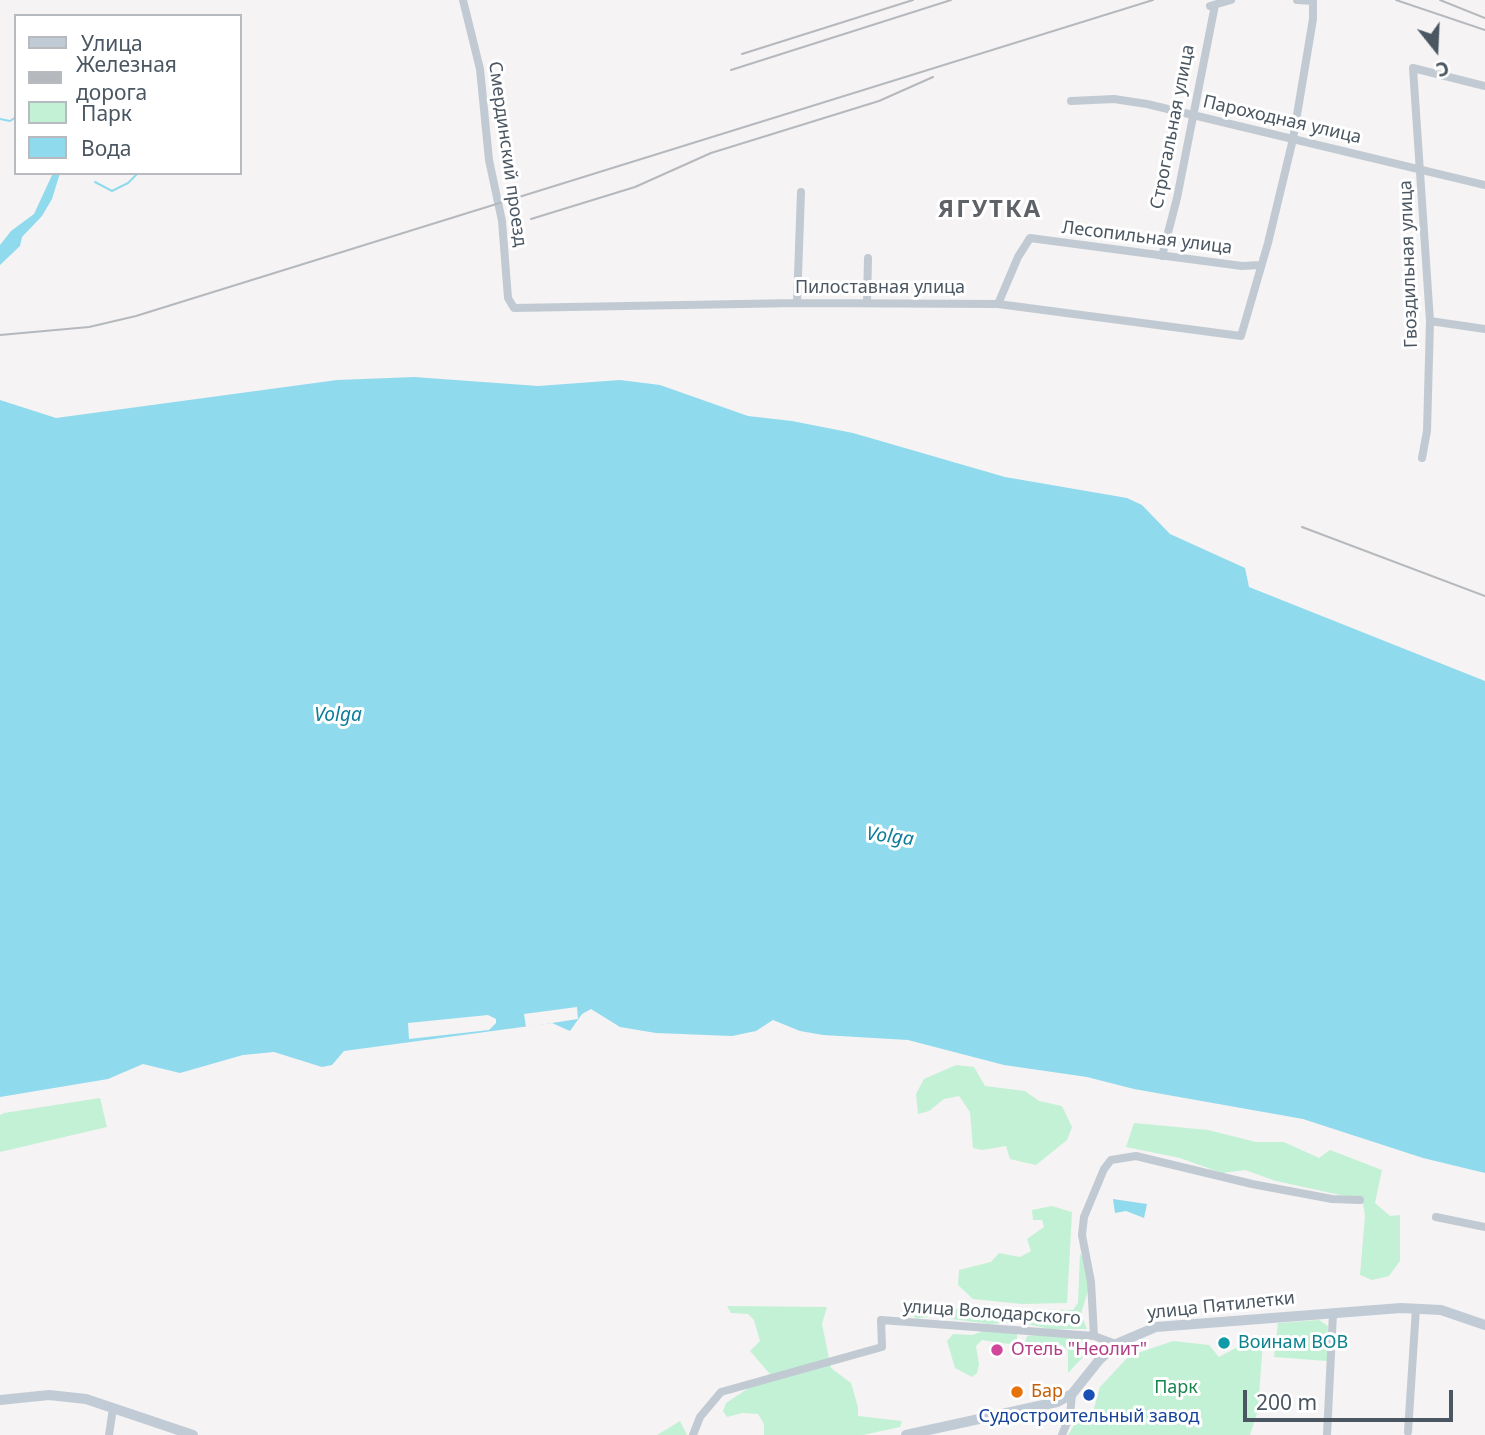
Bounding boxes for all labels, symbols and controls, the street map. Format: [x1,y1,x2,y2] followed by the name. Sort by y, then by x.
[14,14,242,175] legend
[1401,14,1471,84] north arrow
[81,29,143,57] text: Улица
[1146,43,1200,211] street label: Строгальная улица
[76,50,177,106] text: Железная дорога
[1433,55,1452,83] text: С
[483,60,531,248] street label: Смердинский проезд
[1201,91,1363,149] street label: Пароходная улица
[81,99,132,127] text: Парк
[81,134,131,162] text: Вода
[1395,180,1423,348] street label: Гвоздильная улица
[939,196,1041,224] district label: ЯГУТКА
[1061,217,1233,259] street label: Лесопильная улица
[795,277,965,299] street label: Пилоставная улица
[314,705,362,727] water label: Volga
[865,823,915,851] water label: Volga
[1146,1288,1296,1324] street label: улица Пятилетки
[902,1296,1082,1330] street label: улица Володарского
[1238,1332,1348,1354] place label: Воинам ВОВ
[1216,1335,1232,1351] marker: Воинам ВОВ
[1011,1339,1147,1361] place label: Отель "Неолит"
[989,1342,1005,1358] marker: Отель "Неолит"
[1247,1376,1457,1420] scale bar
[1154,1377,1198,1399] park label: Парк
[1031,1381,1063,1403] place label: Бар
[1009,1384,1025,1400] marker: Бар
[1081,1387,1097,1403] marker: Судостроительный завод
[1256,1388,1317,1416] text: 200 m
[979,1406,1199,1428] place label: Судостроительный завод

